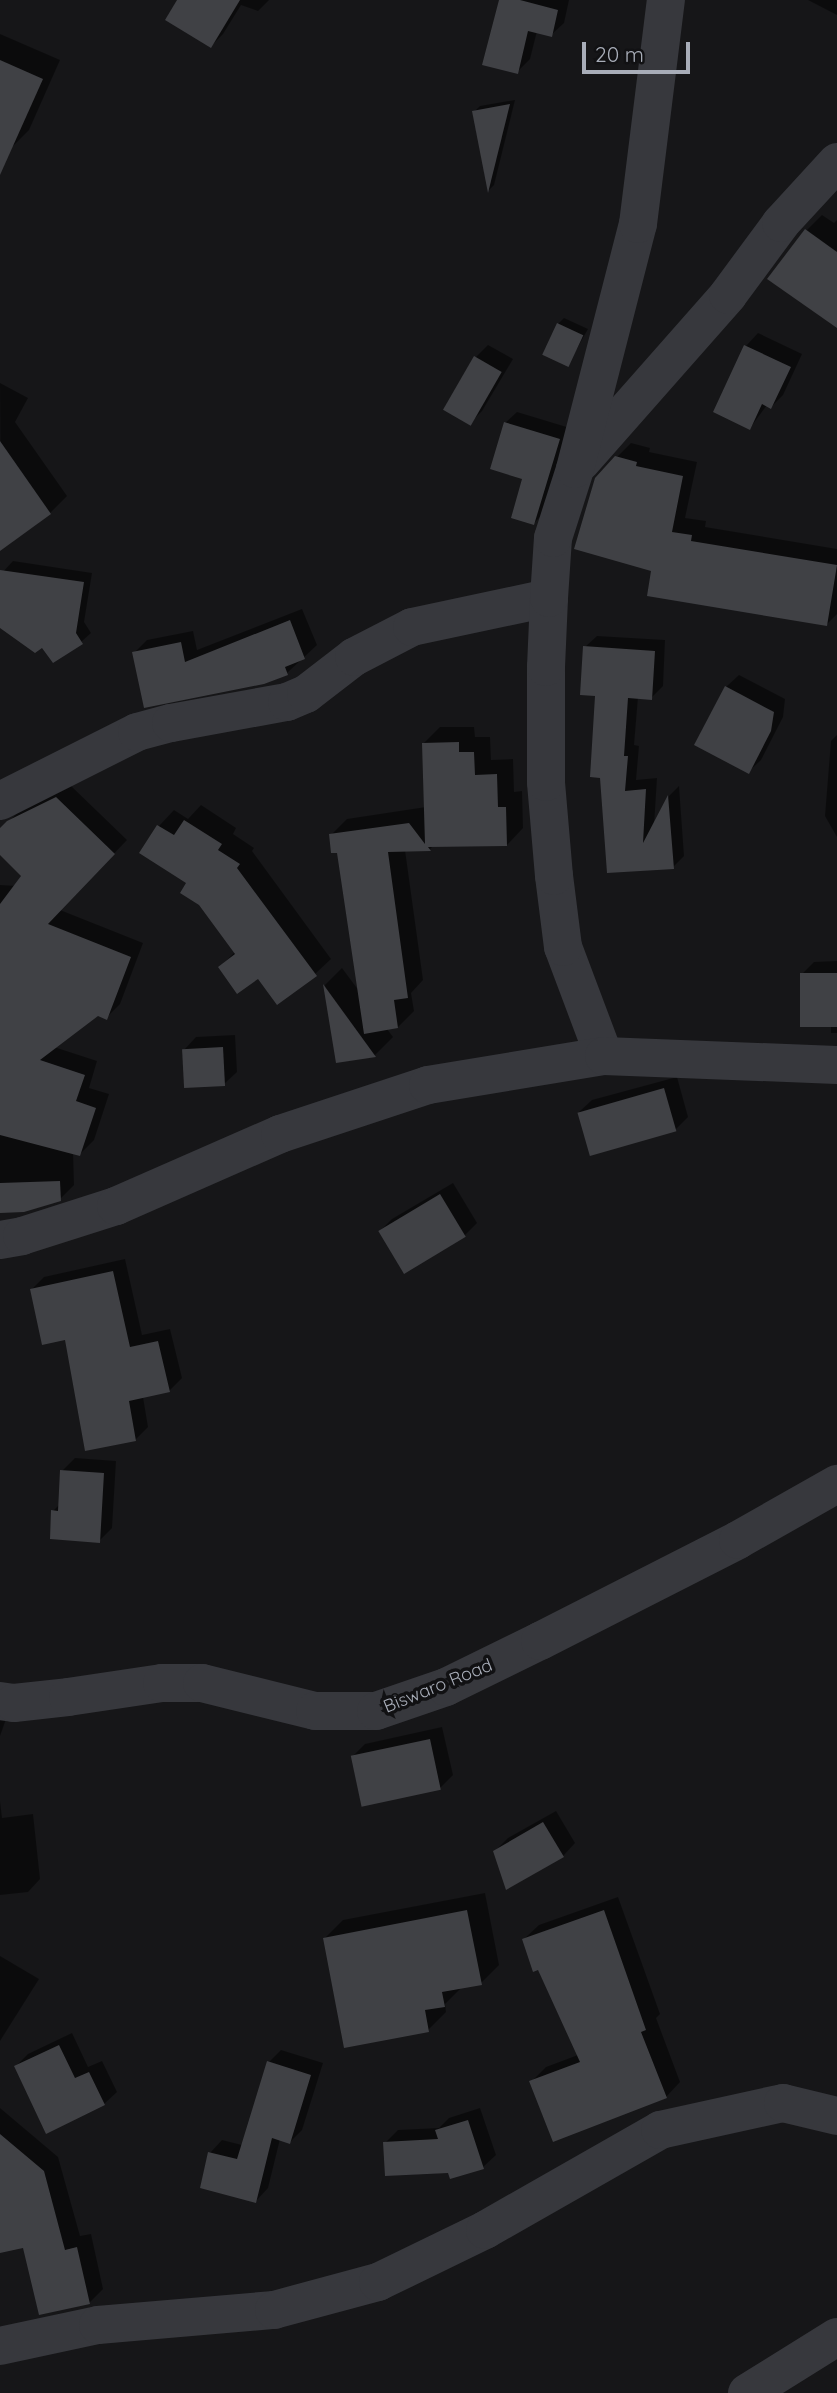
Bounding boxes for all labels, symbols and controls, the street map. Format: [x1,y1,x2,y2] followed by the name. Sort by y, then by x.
[585,28,694,72] scale bar
[595,41,644,67] text: 20 m
[380,1654,496,1718] street label: Biswaro Road

